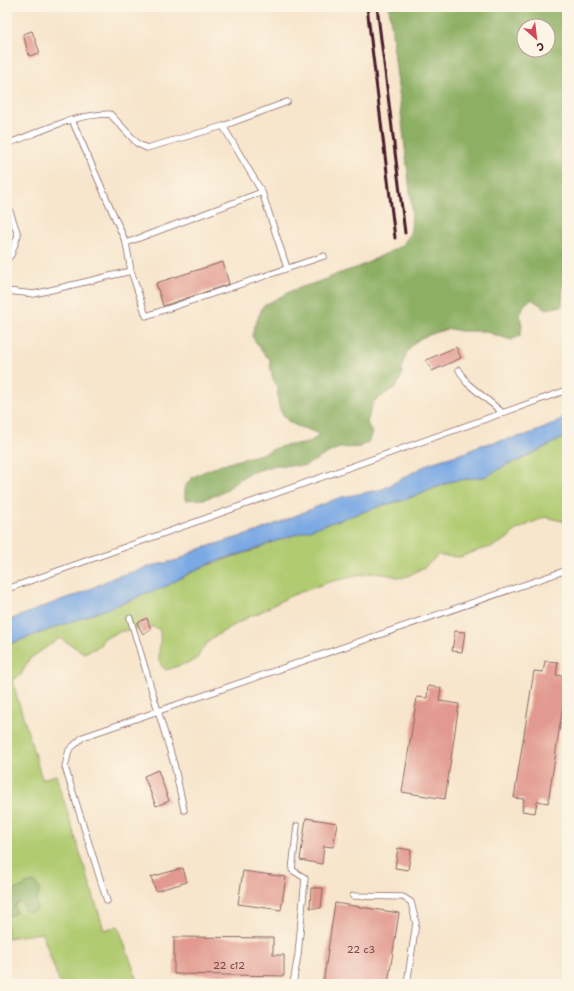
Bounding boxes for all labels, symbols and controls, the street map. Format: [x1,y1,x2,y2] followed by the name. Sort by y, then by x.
[516,18,556,58] north arrow
[534,38,547,55] text: С
[347,943,375,956] house number: 22 с3
[213,959,245,972] house number: 22 с12

